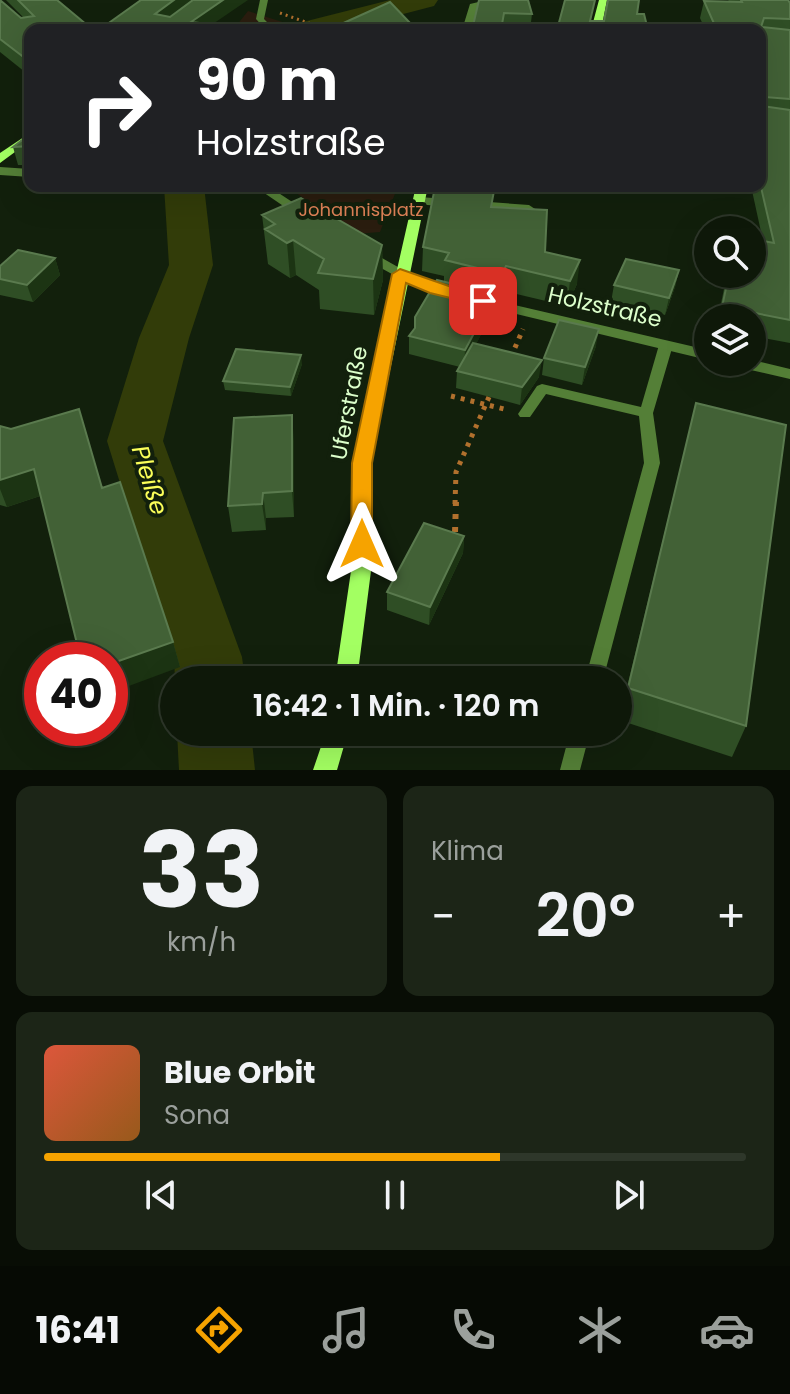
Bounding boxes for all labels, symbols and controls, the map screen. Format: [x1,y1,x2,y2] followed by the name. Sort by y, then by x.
[196,41,338,120] text: 90 m
[64,56,168,160] icon: right
[196,117,386,168] text: Holzstraße
[298,197,424,222] park label: Johannisplatz
[694,216,766,376] map controls
[694,216,766,288] button: search
[449,267,517,335] pin
[461,279,505,323] icon: arrive
[545,279,665,335] street label: Holzstraße
[694,304,766,376] button: layers
[323,344,375,462] street label: Uferstraße
[124,441,176,519] water label: Pleiße
[320,502,404,586] position arrow
[24,642,128,746] speed limit sign: 40
[253,684,539,727] text: 16:42 · 1 Min. · 120 m
[139,798,264,943] text: 33
[431,833,504,869] text: Klima
[536,874,636,958] text: 20°
[431,886,455,947] text: −
[716,886,746,947] text: +
[167,924,236,960] text: km/h
[164,1051,316,1094] text: Blue Orbit
[164,1097,230,1133] text: Sona
[139,1173,183,1217] icon: previous
[373,1173,417,1217] icon: pause
[607,1173,651,1217] icon: next
[191,1302,247,1358] icon: directions
[318,1302,374,1358] icon: music
[445,1302,501,1358] icon: phone
[572,1302,628,1358] icon: climate
[699,1302,755,1358] icon: car
[35,1305,120,1356] text: 16:41

